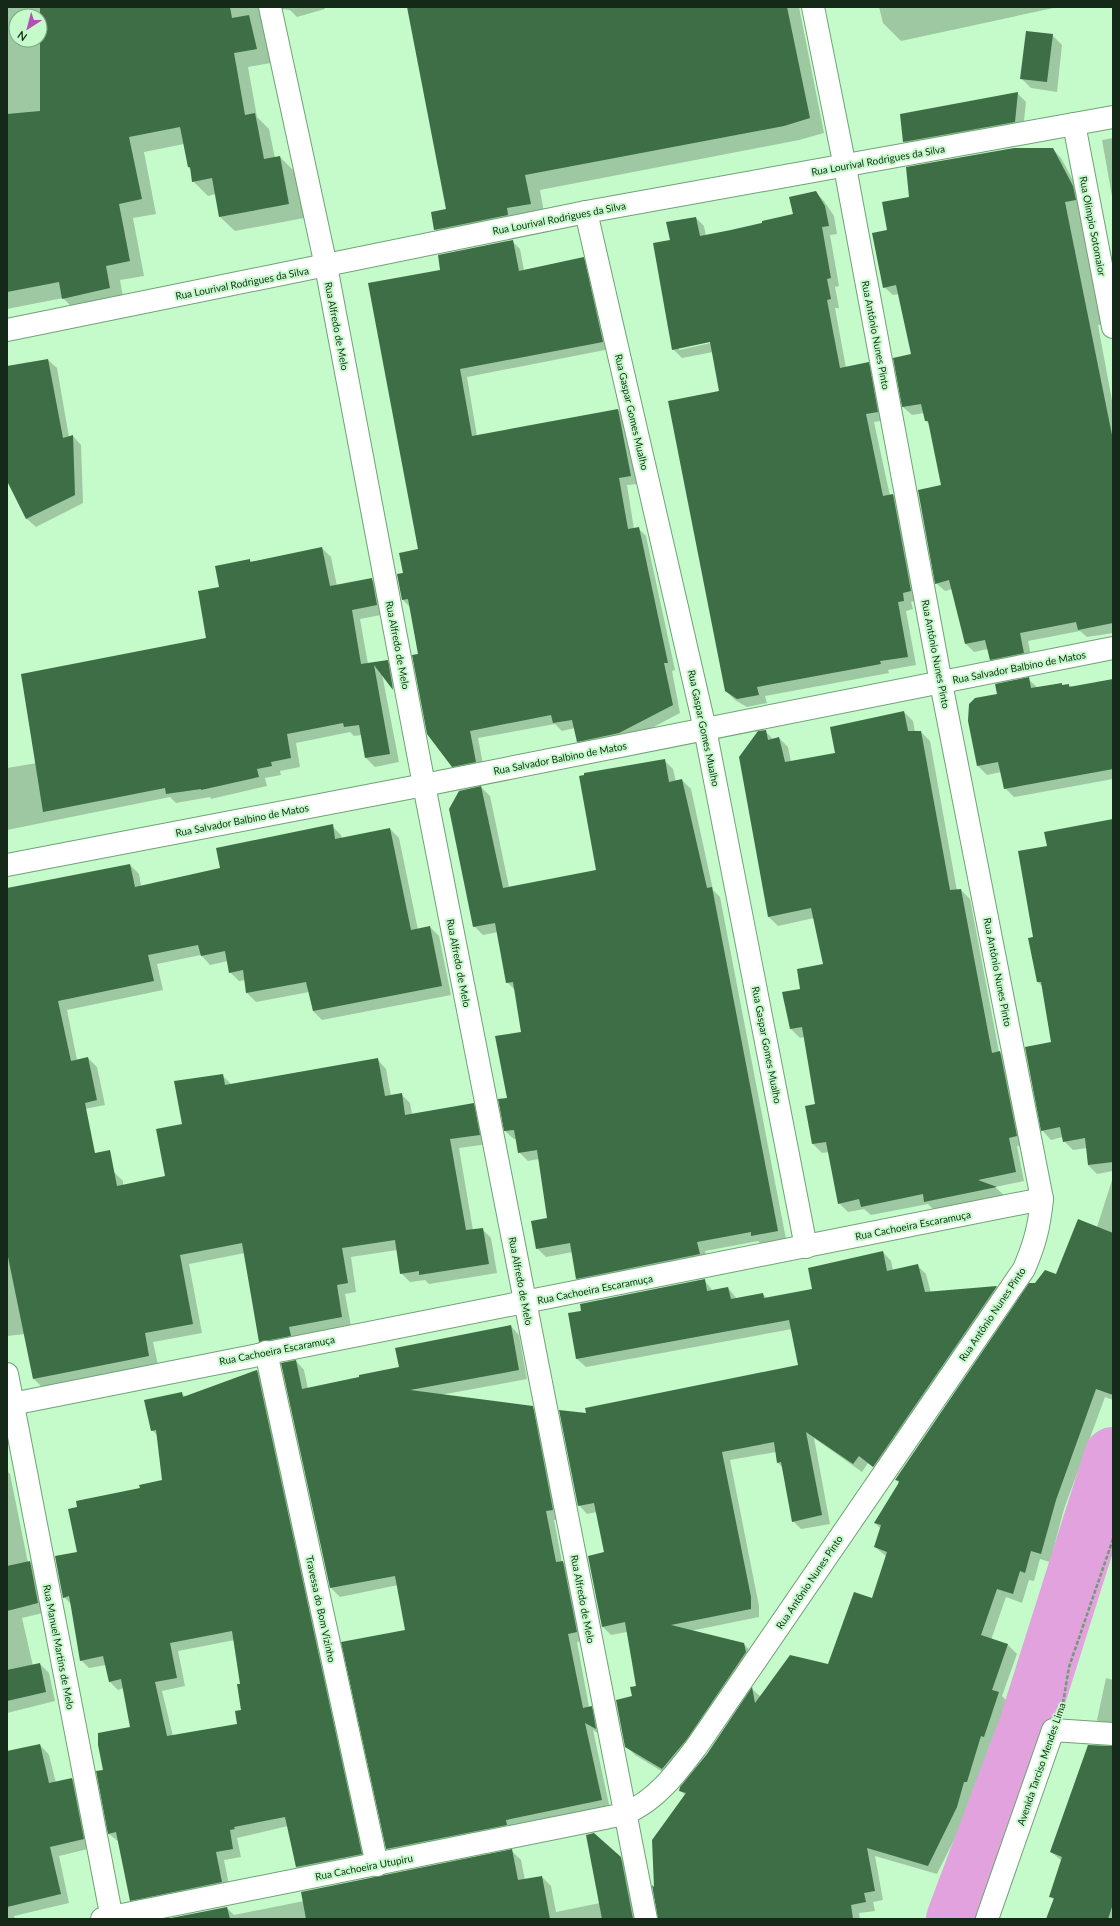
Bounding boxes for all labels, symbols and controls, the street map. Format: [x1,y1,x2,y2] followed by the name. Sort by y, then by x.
[8,8,48,48] north arrow
[15,29,29,44] text: N
[810,142,946,178] street label: Rua Lourival Rodrigues da Silva
[1077,175,1109,277] street label: Rua Olímpio Sotomaior
[491,199,627,237] street label: Rua Lourival Rodrigues da Silva
[174,264,310,302] street label: Rua Lourival Rodrigues da Silva
[860,280,892,391] street label: Rua Antônio Nunes Pinto
[323,281,352,372] street label: Rua Alfredo de Melo
[613,353,651,472] street label: Rua Gaspar Gomes Mualho
[920,599,952,710] street label: Rua Antônio Nunes Pinto
[384,600,413,691] street label: Rua Alfredo de Melo
[951,648,1087,686] street label: Rua Salvador Balbino de Matos
[686,669,722,788] street label: Rua Gaspar Gomes Mualho
[492,739,628,777] street label: Rua Salvador Balbino de Matos
[174,801,310,839] street label: Rua Salvador Balbino de Matos
[982,917,1014,1028] street label: Rua Antônio Nunes Pinto
[445,918,474,1009] street label: Rua Alfredo de Melo
[750,985,784,1105] street label: Rua Gaspar Gomes Mualho
[854,1208,972,1242] street label: Rua Cachoeira Escaramuça
[507,1236,536,1327] street label: Rua Alfredo de Melo
[956,1265,1028,1363] street label: Rua Antônio Nunes Pinto
[536,1272,654,1306] street label: Rua Cachoeira Escaramuça
[218,1333,336,1367] street label: Rua Cachoeira Escaramuça
[773,1533,845,1631] street label: Rua Antônio Nunes Pinto
[304,1554,338,1664] street label: Travessa do Bom Vizinho
[569,1554,598,1645] street label: Rua Alfredo de Melo
[41,1584,77,1711] street label: Rua Manuel Martins de Melo
[1014,1701,1068,1827] street label: Avenida Tarciso Mendes Lima
[314,1852,414,1882] street label: Rua Cachoeira Utupiru

